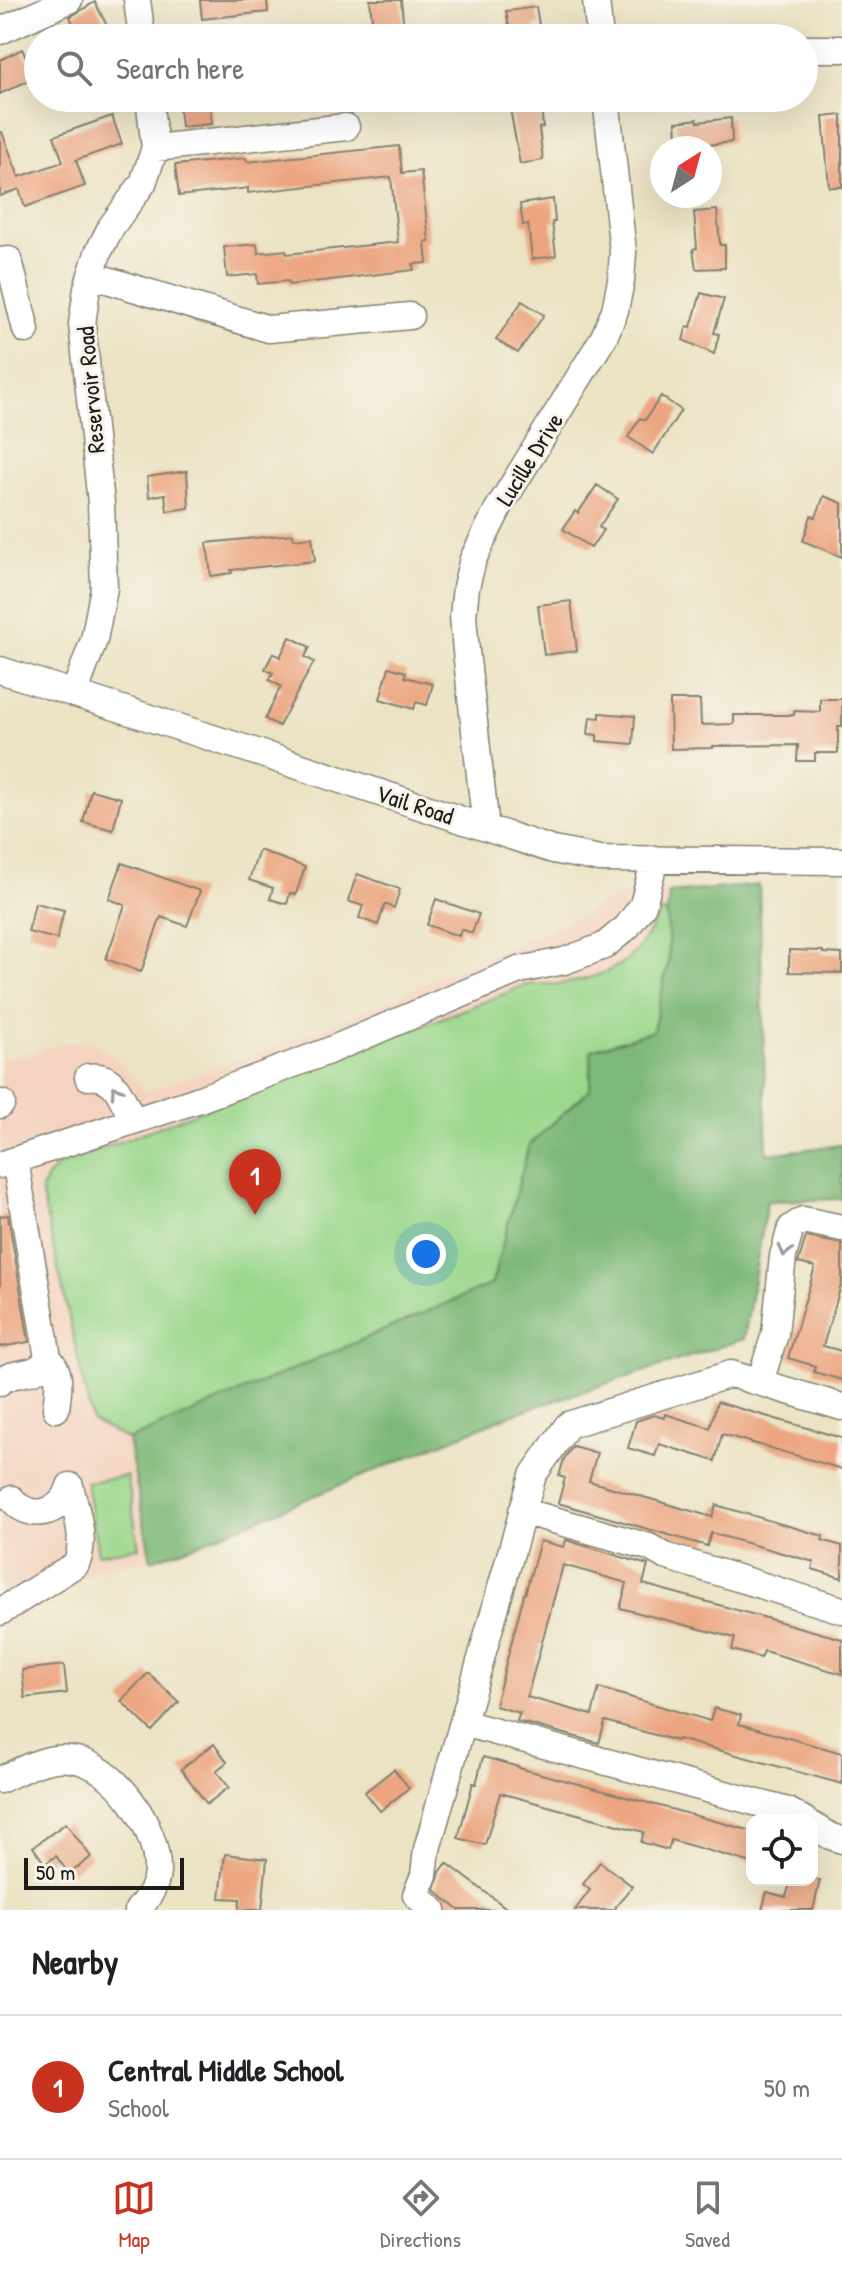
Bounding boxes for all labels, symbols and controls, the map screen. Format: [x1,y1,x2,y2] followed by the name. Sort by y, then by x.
[24,24,818,112] search box
[52,46,96,90] icon: search
[116,48,244,88] text: Search here
[650,136,722,208] north arrow
[69,325,111,455] street label: Reservoir Road
[488,406,570,511] street label: Lucille Drive
[372,776,458,832] street label: Vail Road
[111,1085,126,1100] one-way arrow
[229,1149,281,1215] pin: 1
[406,1234,446,1274] your location
[777,1243,794,1257] one-way arrow
[746,1814,818,1886] map controls
[746,1814,818,1886] button: locate
[24,1854,184,1890] scale bar
[36,1857,75,1887] text: 50 m
[32,1939,118,1985] text: Nearby
[108,2050,343,2090] text: Central Middle School
[53,2070,63,2105] text: 1
[764,2070,810,2105] text: 50 m
[108,2090,169,2125] text: School
[112,2176,156,2254] tab: Map
[380,2176,461,2254] tab: Directions
[685,2176,730,2254] tab: Saved

